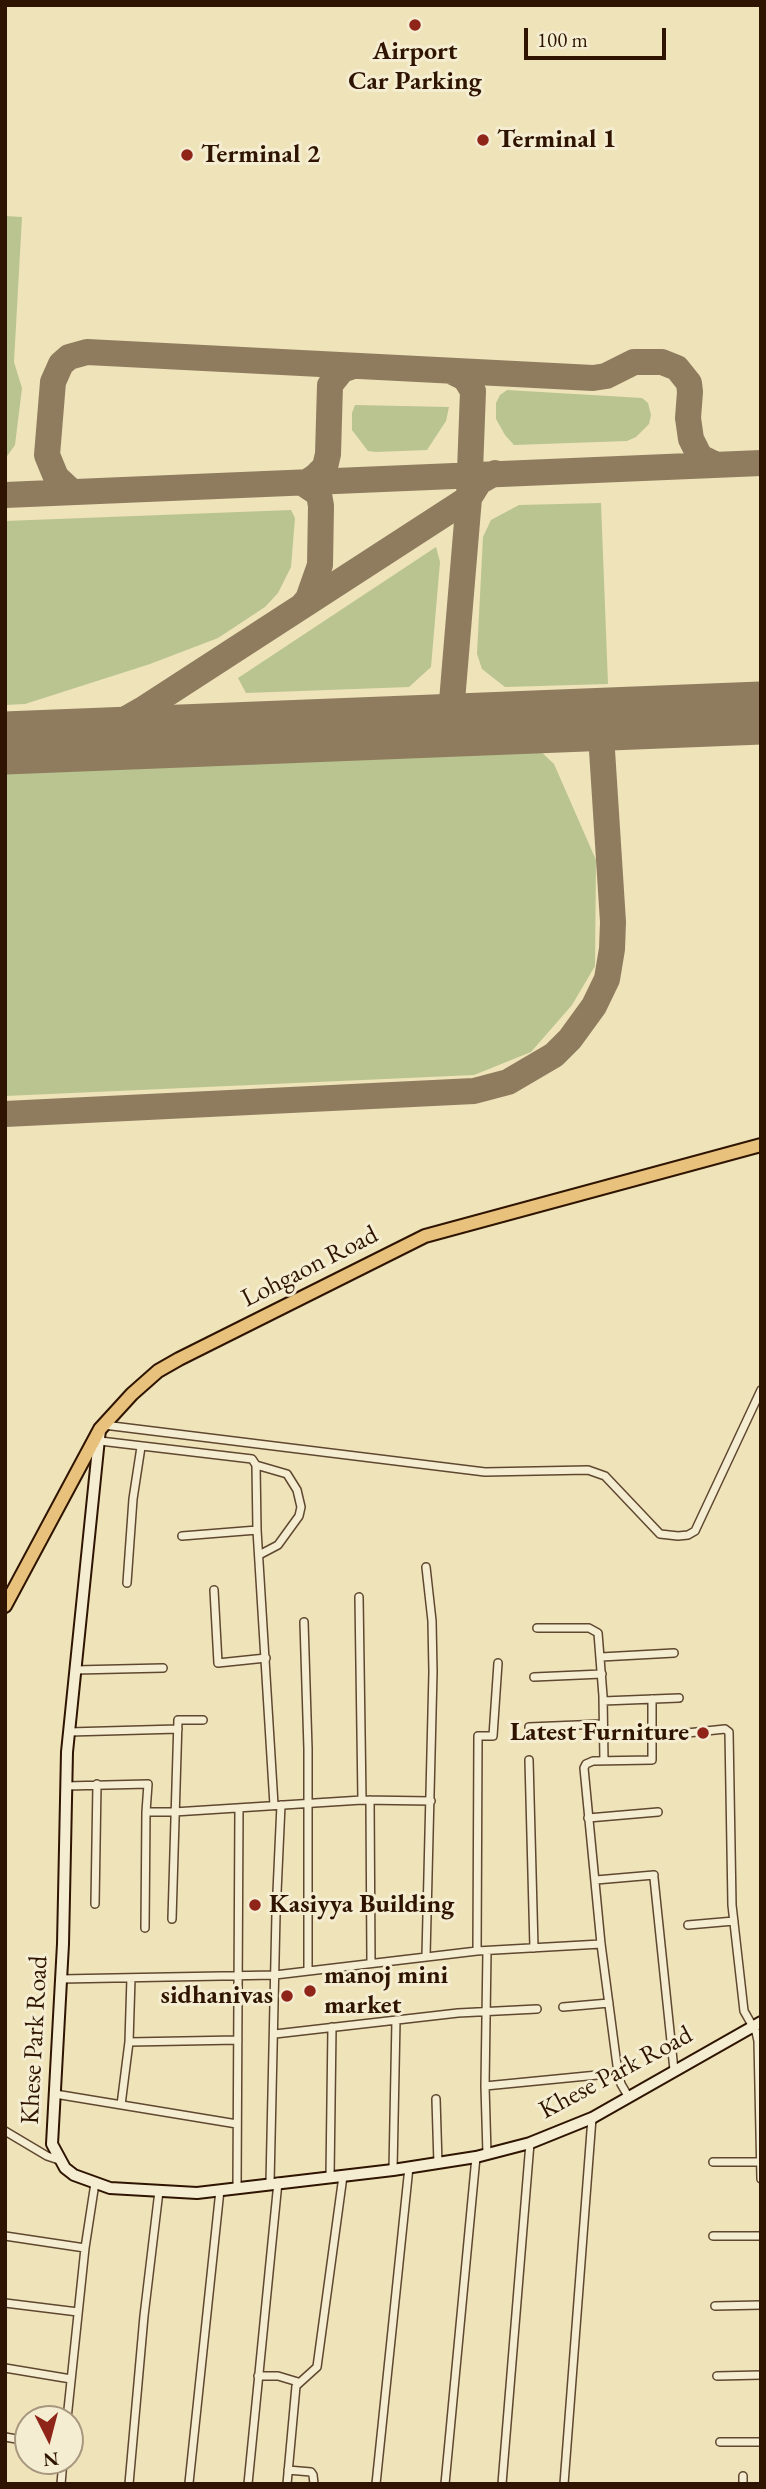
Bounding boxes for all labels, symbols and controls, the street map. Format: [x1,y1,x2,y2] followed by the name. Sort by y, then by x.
[528,14,670,58] scale bar
[407,17,423,33] marker: Airport Car Parking
[537,26,588,53] text: 100 m
[348,36,482,98] place label: Airport Car Parking
[497,124,616,156] place label: Terminal 1
[475,132,491,148] marker: Terminal 1
[201,139,320,171] place label: Terminal 2
[179,147,195,163] marker: Terminal 2
[237,1219,383,1315] street label: Lohgaon Road
[510,1717,689,1749] place label: Latest Furniture
[695,1725,711,1741] marker: Latest Furniture
[269,1889,454,1921] place label: Kasiyya Building
[247,1897,263,1913] marker: Kasiyya Building
[15,1955,55,2125] street label: Khese Park Road
[324,1960,448,2022] place label: manoj mini market
[161,1980,273,2012] place label: sidhanivas
[302,1983,318,1999] marker: manoj mini market
[279,1988,295,2004] marker: sidhanivas
[534,2020,698,2126] street label: Khese Park Road
[14,2405,84,2475] north arrow
[42,2446,60,2473] text: N

